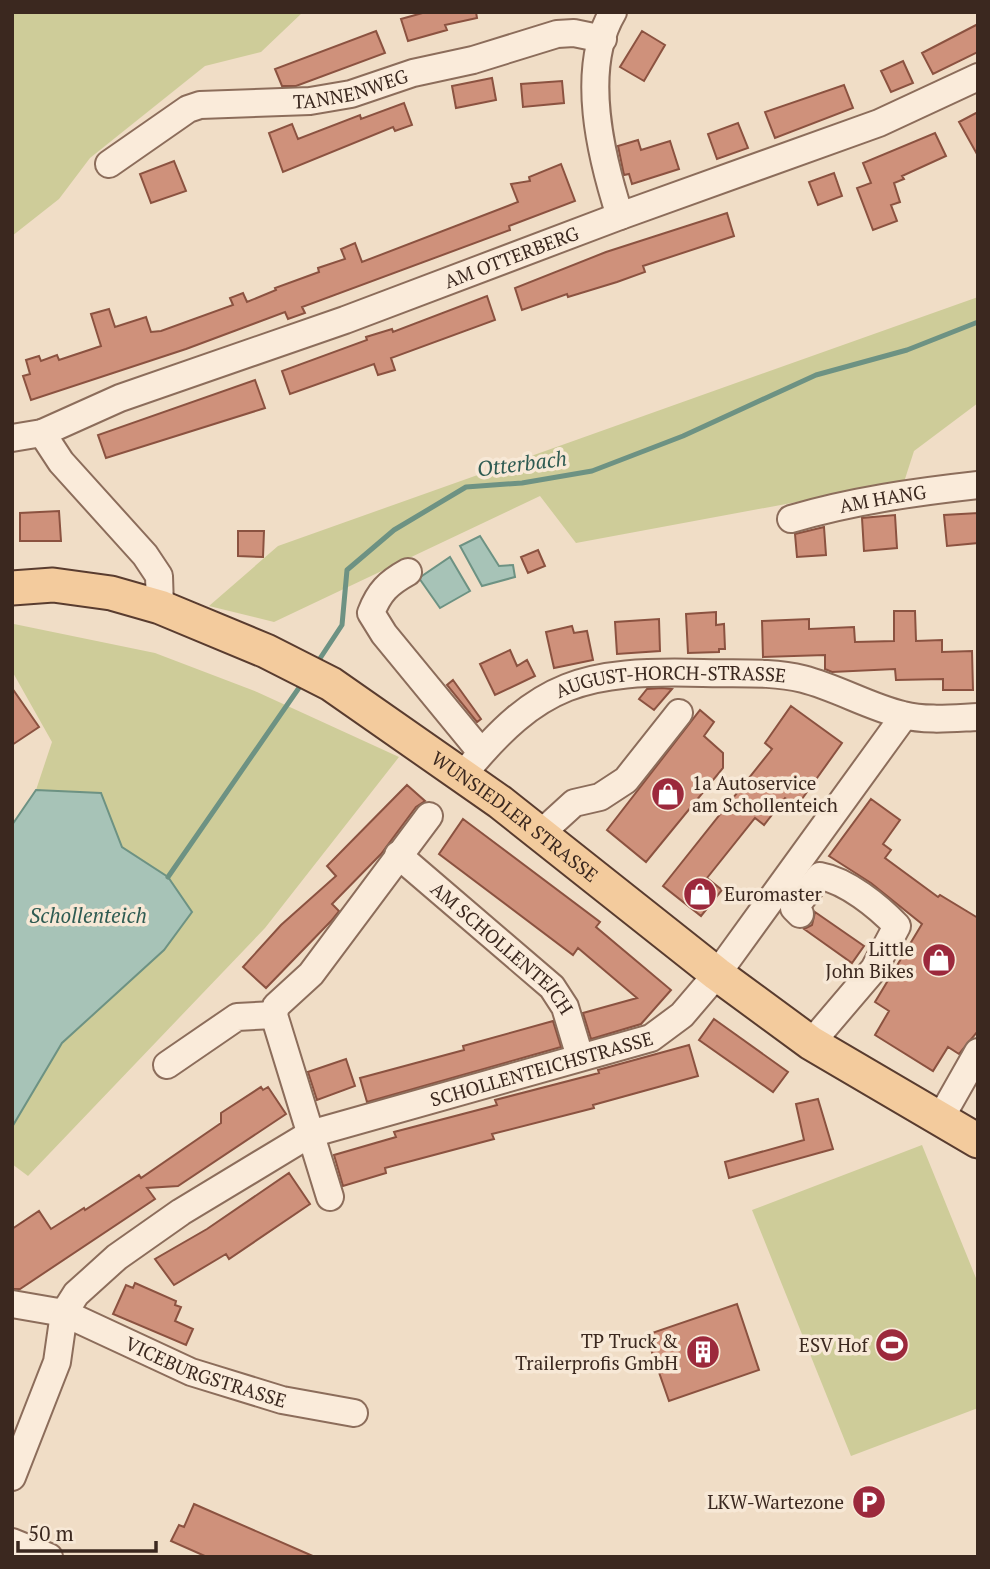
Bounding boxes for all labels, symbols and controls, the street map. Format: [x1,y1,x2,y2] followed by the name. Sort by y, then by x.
[293,63,411,114] street label: TANNENWEG
[441,220,582,293] street label: AM OTTERBERG
[475,444,568,482] water label: Otterbach
[837,478,928,518] street label: AM HANG
[551,660,788,703] street label: AUGUST-HORCH-STRASSE
[427,745,604,887] street label: WUNSIEDLER STRASSE
[692,770,838,817] place label: 1a Autoservice am Schollenteich
[649,775,687,813] shop icon: 1a Autoservice am Schollenteich
[681,875,719,913] shop icon: Euromaster
[426,876,579,1019] street label: AM SCHOLLENTEICH
[724,881,823,906] place label: Euromaster
[29,901,147,929] water label: Schollenteich
[825,936,914,983] place label: Little John Bikes
[920,941,958,979] shop icon: Little John Bikes
[427,1025,656,1112] street label: SCHOLLENTEICHSTRASSE
[873,1326,911,1364] sports icon: ESV Hof
[515,1328,678,1375] place label: TP Truck & Trailerprofis GmbH
[121,1330,290,1413] street label: VICEBURGSTRASSE
[799,1332,869,1357] place label: ESV Hof
[684,1333,722,1371] building icon: TP Truck & Trailerprofis GmbH
[850,1483,888,1521] parking icon: LKW-Wartezone
[707,1489,844,1514] place label: LKW-Wartezone
[18,1510,156,1554] scale bar
[28,1519,74,1547] text: 50 m

